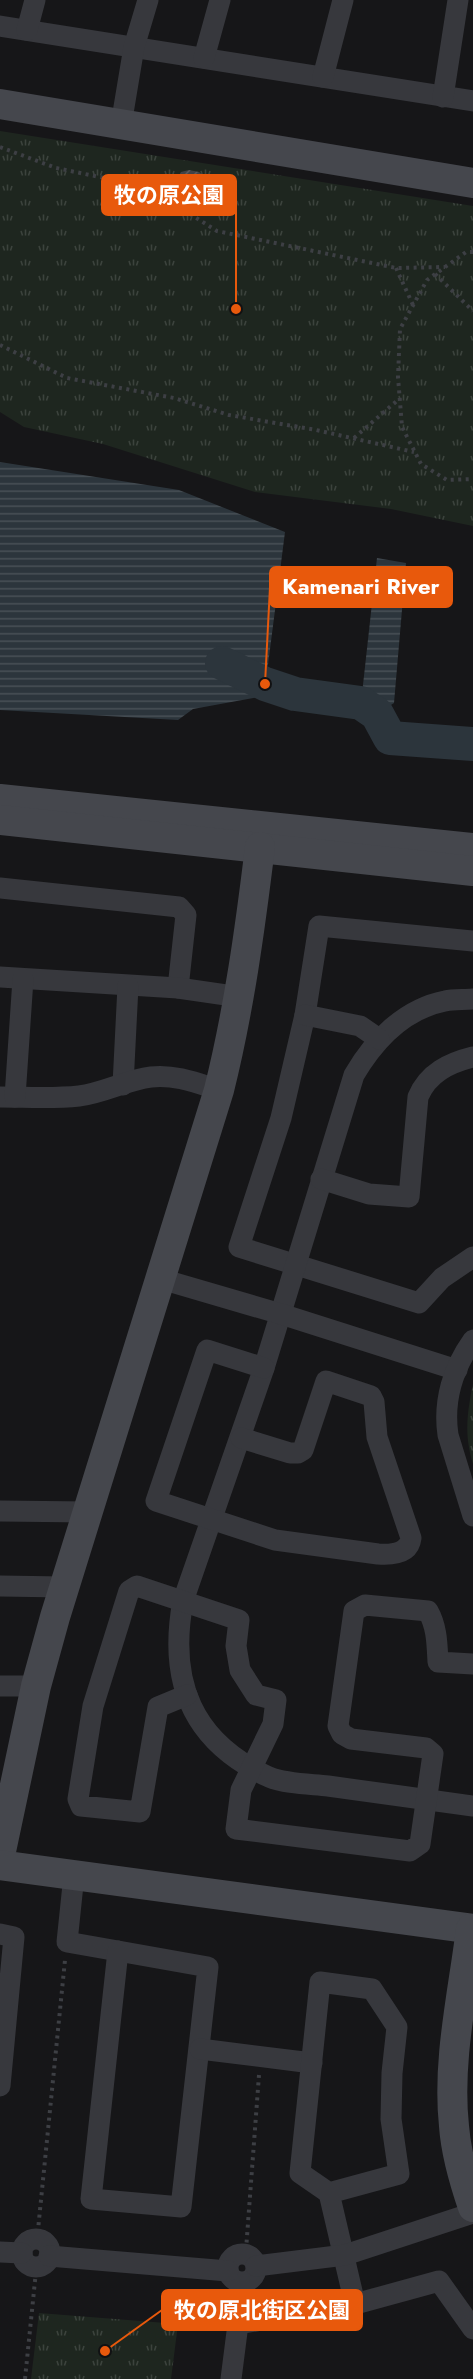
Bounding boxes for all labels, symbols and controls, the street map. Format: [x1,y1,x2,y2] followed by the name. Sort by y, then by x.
[102,175,236,215] callout: 牧の原公園
[114,179,224,211] text: 牧の原公園
[270,567,452,607] callout: Kamenari River
[282,570,440,602] text: Kamenari River
[162,2290,362,2330] callout: 牧の原北街区公園
[174,2294,350,2326] text: 牧の原北街区公園

